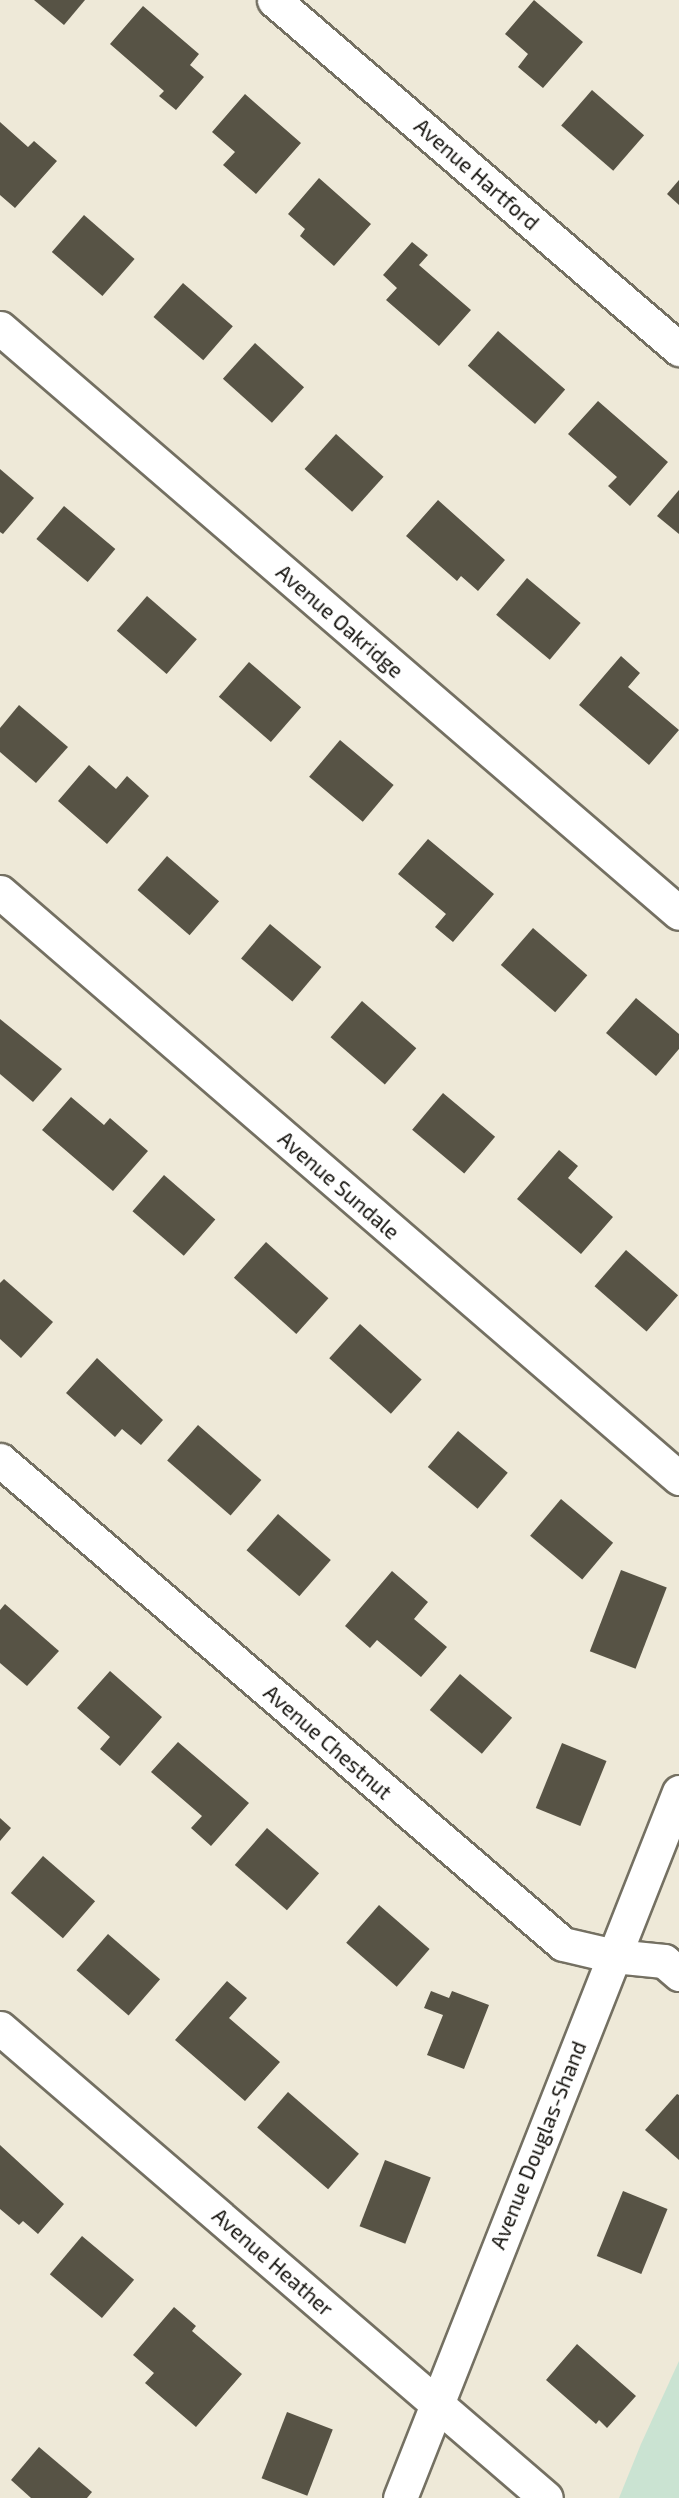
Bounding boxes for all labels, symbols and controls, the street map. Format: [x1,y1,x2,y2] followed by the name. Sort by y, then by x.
[409,113,545,235] street label: Avenue Hartford
[271,559,409,683] street label: Avenue Oakridge
[273,1126,405,1244] street label: Avenue Sundale
[259,1680,397,1804] street label: Avenue Chestnut
[485,2037,591,2253] street label: Avenue Douglas-Shand
[207,2203,339,2321] street label: Avenue Heather

